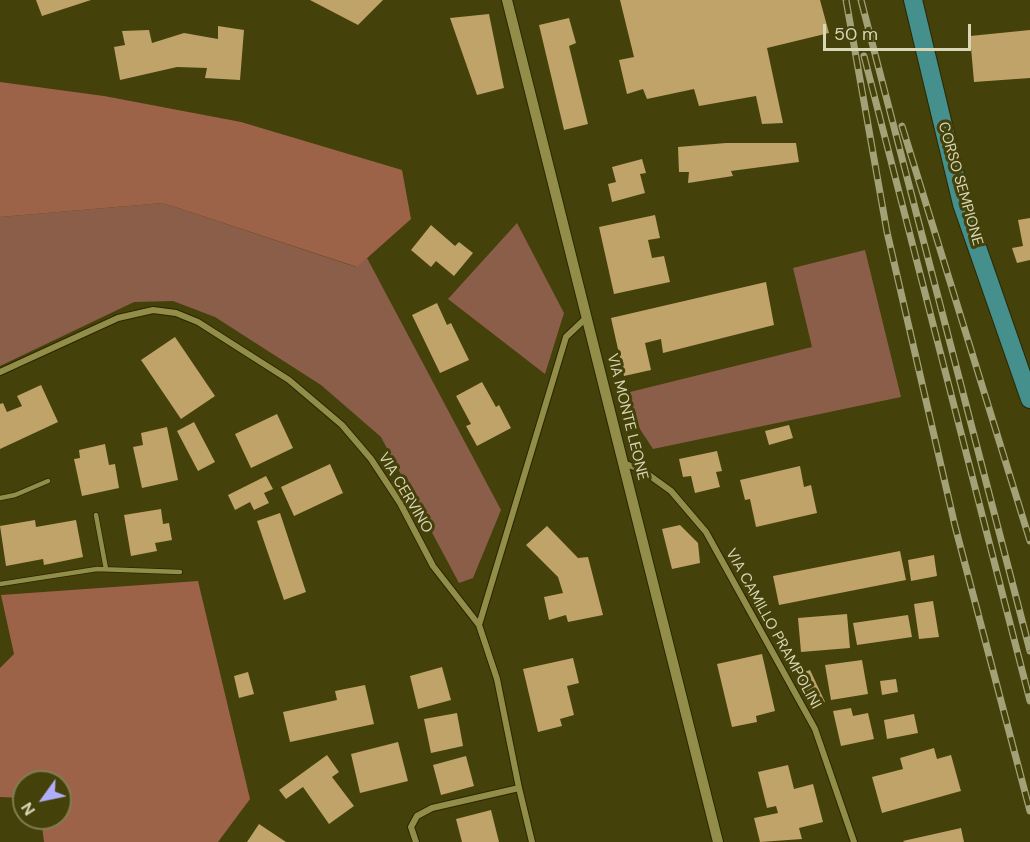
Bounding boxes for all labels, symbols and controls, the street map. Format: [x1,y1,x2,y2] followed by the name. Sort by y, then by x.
[826,12,974,50] scale bar
[834,22,878,46] text: 50 m
[934,120,986,248] street label: CORSO SEMPIONE
[603,352,651,482] street label: VIA MONTE LEONE
[374,449,436,537] street label: VIA CERVINO
[721,546,825,712] street label: VIA CAMILLO PRAMPOLINI
[12,770,72,830] north arrow
[16,798,40,820] text: N

